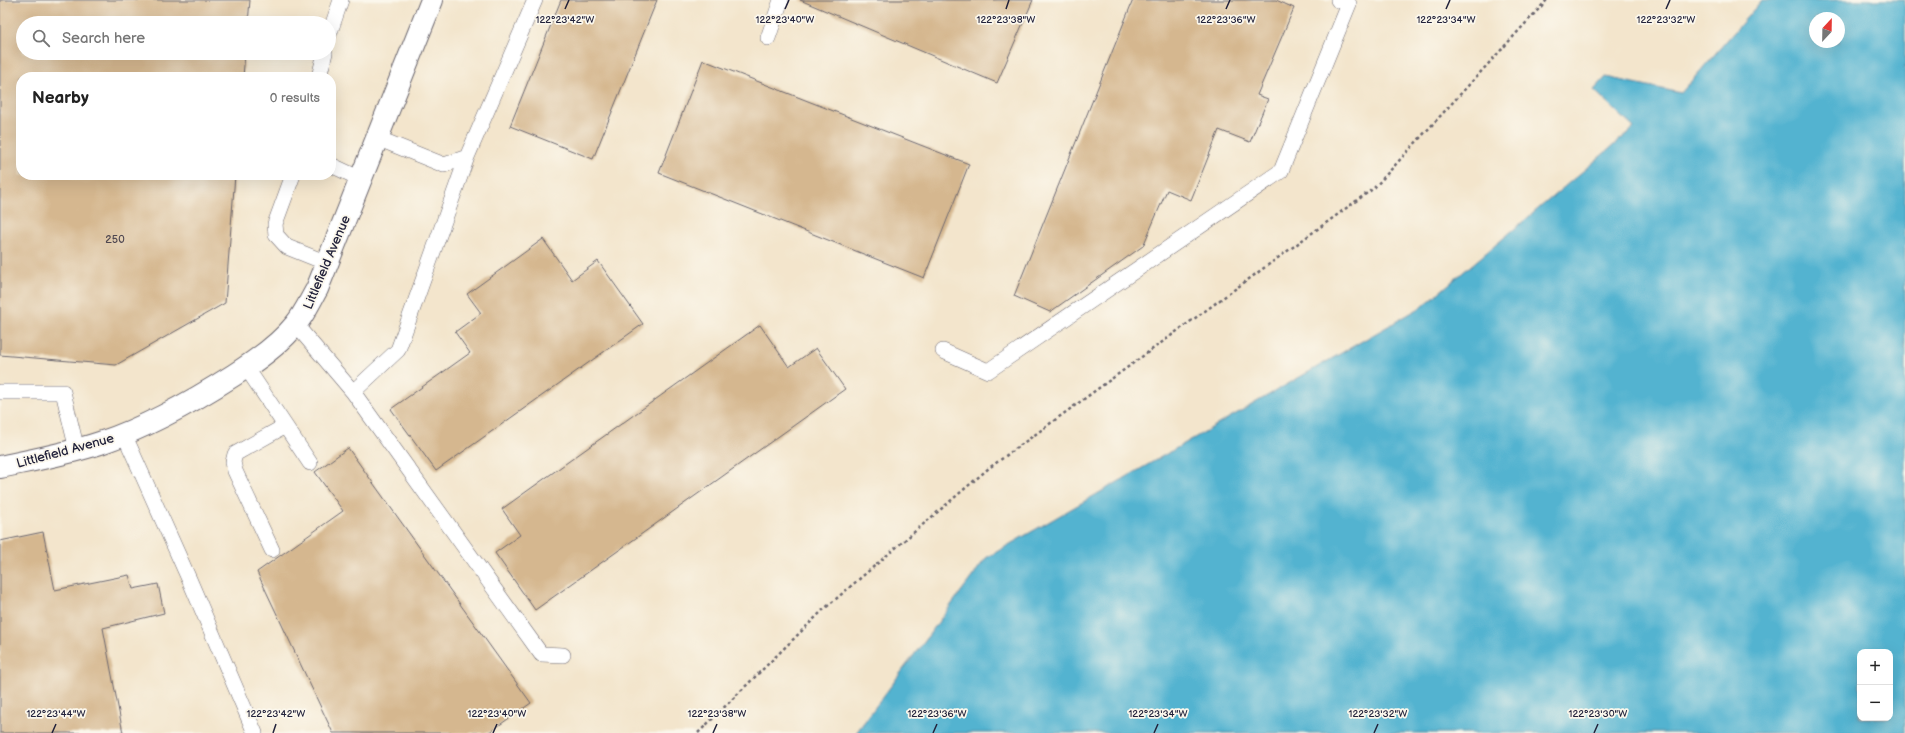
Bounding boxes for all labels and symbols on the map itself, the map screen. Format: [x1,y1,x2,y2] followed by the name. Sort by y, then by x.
[1809,12,1845,48] north arrow
[536,14,594,26] text: 122°23'42"W
[756,14,814,26] text: 122°23'40"W
[977,14,1035,26] text: 122°23'38"W
[1196,14,1256,26] text: 122°23'36"W
[1416,14,1476,26] text: 122°23'34"W
[1637,14,1695,26] text: 122°23'32"W
[300,213,354,312] street label: Littlefield Avenue
[105,233,125,246] house number: 250
[15,430,116,472] street label: Littlefield Avenue
[26,708,86,720] text: 122°23'44"W
[247,708,305,720] text: 122°23'42"W
[468,708,526,720] text: 122°23'40"W
[688,708,746,720] text: 122°23'38"W
[907,708,967,720] text: 122°23'36"W
[1128,708,1188,720] text: 122°23'34"W
[1349,708,1407,720] text: 122°23'32"W
[1569,708,1627,720] text: 122°23'30"W

